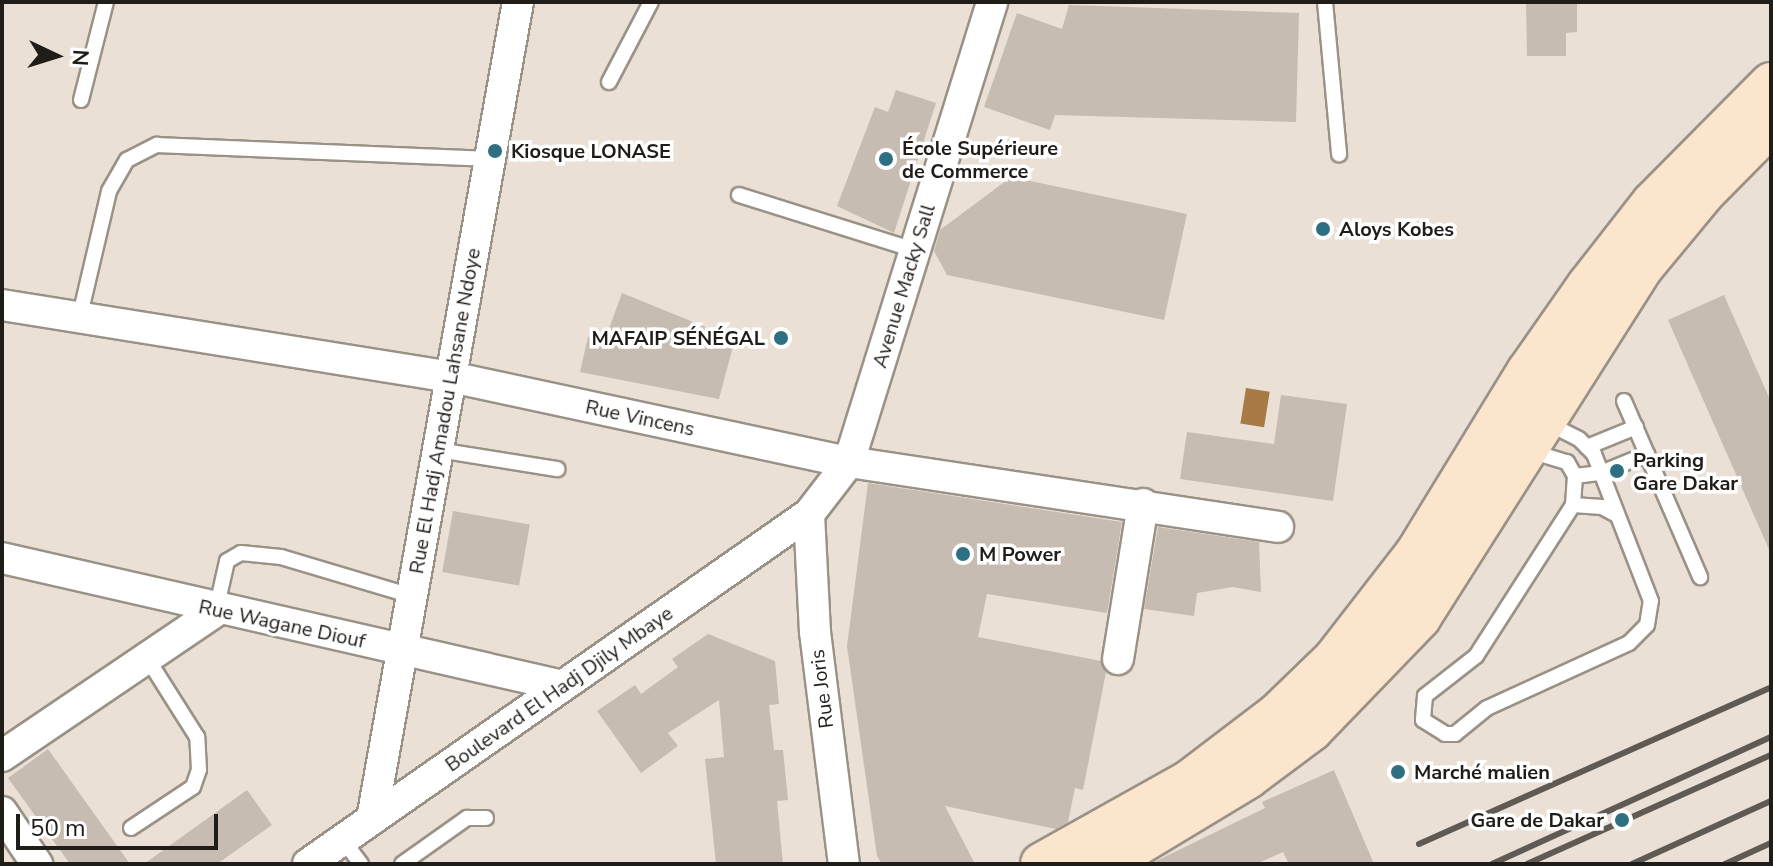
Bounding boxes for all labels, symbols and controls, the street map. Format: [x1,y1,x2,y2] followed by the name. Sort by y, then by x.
[16,16,96,96] north arrow
[64,48,95,67] text: N
[902,136,1058,183] place label: École Supérieure de Commerce
[511,139,671,163] place label: Kiosque LONASE
[486,142,504,160] marker: Kiosque LONASE
[877,150,895,168] marker: École Supérieure de Commerce
[868,201,940,371] street label: Avenue Macky Sall
[1339,217,1454,241] place label: Aloys Kobes
[1314,220,1332,238] marker: Aloys Kobes
[405,246,485,576] street label: Rue El Hadj Amadou Lahsane Ndoye
[591,326,765,350] place label: MAFAIP SÉNÉGAL
[772,329,790,347] marker: MAFAIP SÉNÉGAL
[583,395,697,441] street label: Rue Vincens
[1633,448,1738,495] place label: Parking Gare Dakar
[1608,462,1626,480] marker: Parking Gare Dakar
[979,542,1061,566] place label: M Power
[954,545,972,563] marker: M Power
[196,595,368,653] street label: Rue Wagane Diouf
[441,601,677,777] street label: Boulevard El Hadj Djily Mbaye
[805,648,839,730] street label: Rue Joris
[1414,760,1550,784] place label: Marché malien
[1389,763,1407,781] marker: Marché malien
[20,798,222,848] scale bar
[1471,808,1604,832] place label: Gare de Dakar
[1611,809,1633,831] marker: Gare de Dakar
[30,812,86,844] text: 50 m

